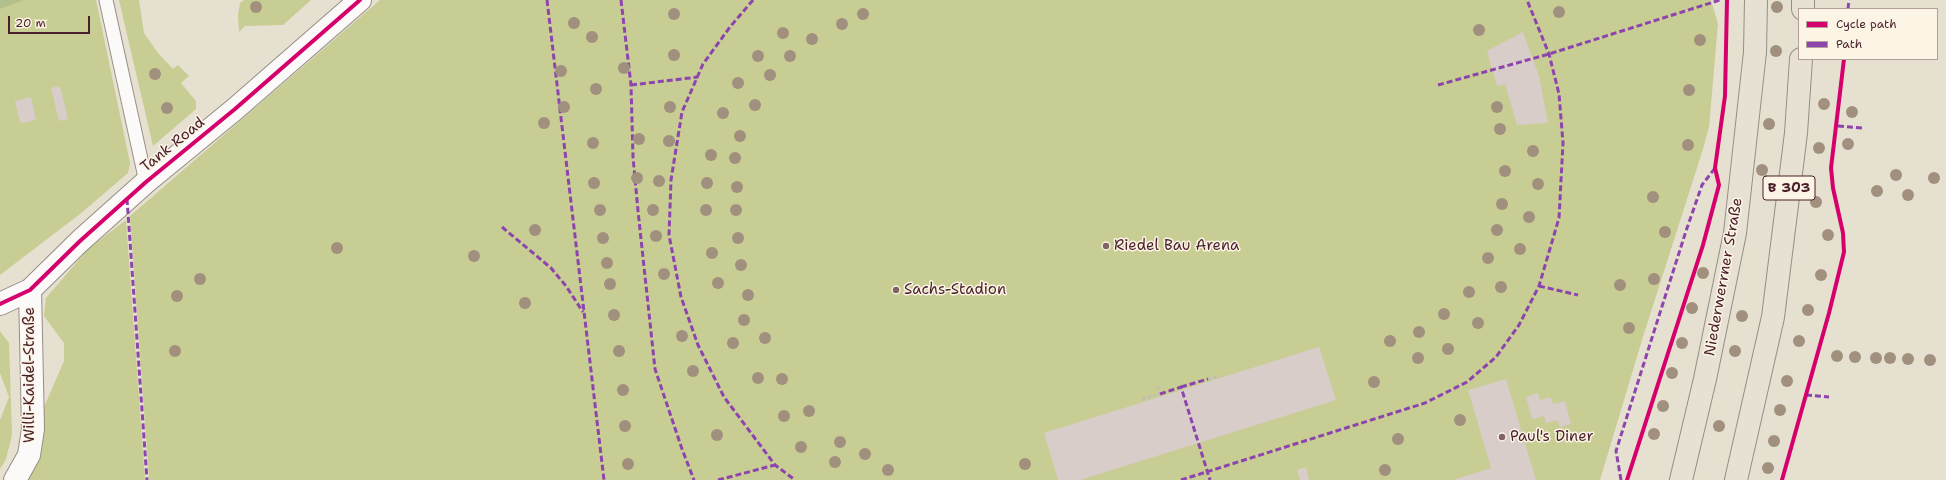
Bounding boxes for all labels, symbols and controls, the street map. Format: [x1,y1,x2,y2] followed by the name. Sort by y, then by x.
[10,8,92,34] scale bar
[1798,8,1938,60] legend
[15,15,46,31] text: 20 m
[1836,16,1897,32] text: Cycle path
[1836,36,1862,52] text: Path
[137,114,209,176] street label: Tank Road
[1763,176,1815,200] road number: B 303
[1701,196,1747,358] street label: Niederwerrner Straße
[1114,237,1239,255] place label: Riedel Bau Arena
[1101,241,1111,251] marker: Riedel Bau Arena
[904,281,1006,299] place label: Sachs-Stadion
[891,285,901,295] marker: Sachs-Stadion
[21,307,39,443] street label: Willi-Kaidel-Straße
[1510,428,1594,446] place label: Paul's Diner
[1497,432,1507,442] marker: Paul's Diner

